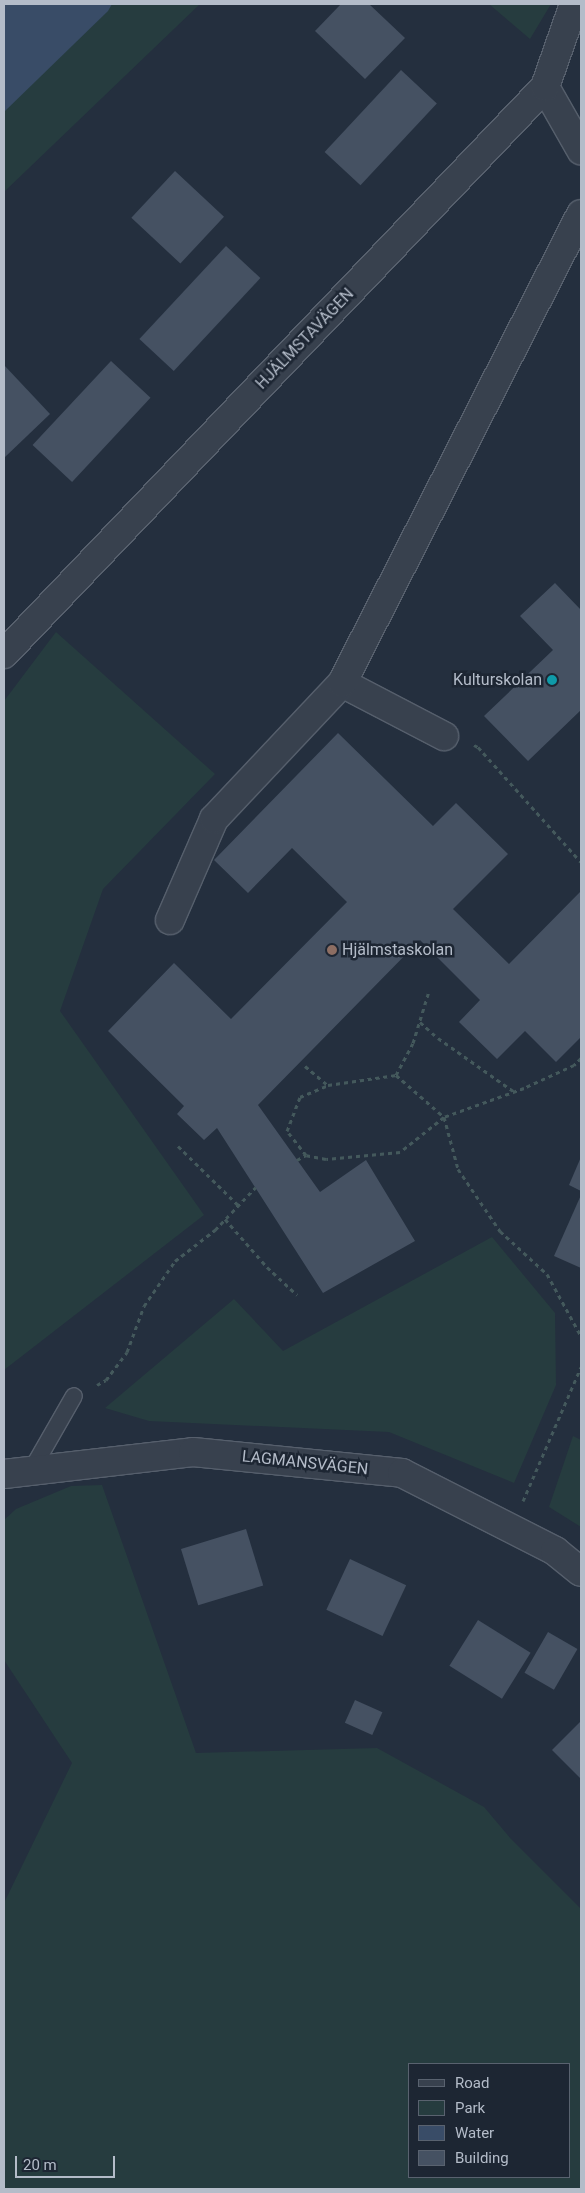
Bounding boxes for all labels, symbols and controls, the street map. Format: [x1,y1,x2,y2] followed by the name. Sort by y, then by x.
[252,285,358,393] street label: HJÄLMSTAVÄGEN
[453,670,542,690] place label: Kulturskolan
[546,674,558,686] marker: Kulturskolan
[342,940,453,960] place label: Hjälmstaskolan
[326,944,338,956] marker: Hjälmstaskolan
[241,1447,369,1479] street label: LAGMANSVÄGEN
[408,2063,570,2178] legend
[455,2074,489,2092] text: Road
[455,2099,485,2117] text: Park
[455,2124,494,2142] text: Water
[18,2146,118,2178] scale bar
[455,2149,509,2167] text: Building
[23,2156,57,2174] text: 20 m

